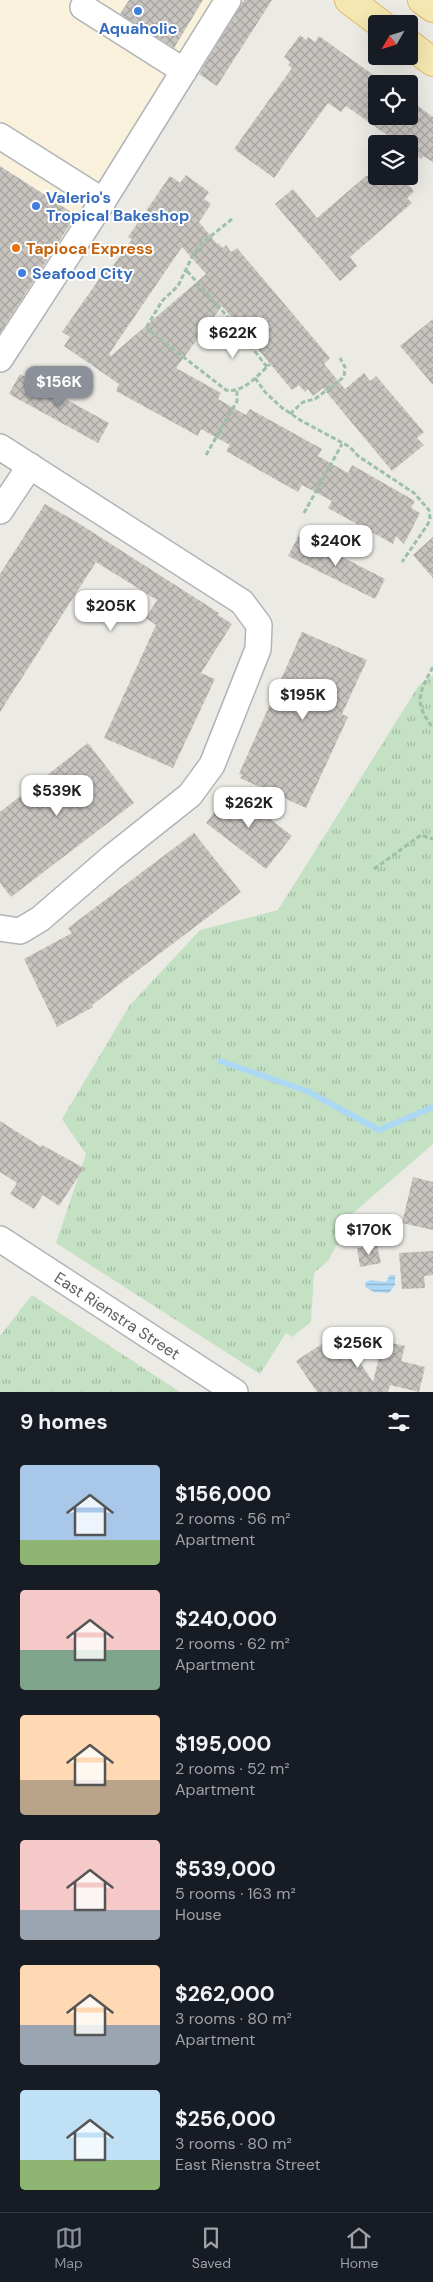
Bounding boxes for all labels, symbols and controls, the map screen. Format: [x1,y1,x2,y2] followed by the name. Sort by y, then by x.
[132,5,144,17] marker: Aquaholic
[368,15,418,65] north arrow
[368,15,418,185] map controls
[99,18,177,39] place label: Aquaholic
[368,75,418,125] button: locate
[368,135,418,185] button: layers
[46,187,189,226] place label: Valerio's Tropical Bakeshop
[30,200,42,212] marker: Valerio's Tropical Bakeshop
[26,238,153,259] place label: Tapioca Express
[10,242,22,254] marker: Tapioca Express
[32,263,133,284] place label: Seafood City
[16,267,28,279] marker: Seafood City
[198,316,268,359] pin: $622K
[209,322,257,343] text: $622K
[24,366,94,408] pin: $156K
[36,371,82,392] text: $156K
[301,524,371,567] pin: $240K
[311,530,361,551] text: $240K
[76,590,146,632] pin: $205K
[86,595,136,616] text: $205K
[268,678,338,721] pin: $195K
[280,684,326,705] text: $195K
[22,774,92,817] pin: $539K
[32,780,82,801] text: $539K
[214,786,284,829] pin: $262K
[225,792,273,813] text: $262K
[334,1214,404,1256] pin: $170K
[346,1219,392,1240] text: $170K
[50,1267,184,1364] street label: East Rienstra Street
[323,1326,393,1369] pin: $256K
[333,1332,383,1353] text: $256K
[20,1408,108,1436] text: 9 homes
[385,1408,413,1436] icon: filters
[175,1480,271,1508] text: $156,000
[60,1485,120,1545] icon: home
[175,1508,291,1529] text: 2 rooms · 56 m²
[175,1529,255,1550] text: Apartment
[175,1605,277,1633] text: $240,000
[60,1610,120,1670] icon: home
[175,1633,290,1654] text: 2 rooms · 62 m²
[175,1654,255,1675] text: Apartment
[175,1730,271,1758] text: $195,000
[60,1735,120,1795] icon: home
[175,1758,290,1779] text: 2 rooms · 52 m²
[175,1779,255,1800] text: Apartment
[175,1855,276,1883] text: $539,000
[60,1860,120,1920] icon: home
[175,1883,296,1904] text: 5 rooms · 163 m²
[175,1904,222,1925] text: House
[175,1980,275,2008] text: $262,000
[60,1985,120,2045] icon: home
[175,2008,292,2029] text: 3 rooms · 80 m²
[175,2029,255,2050] text: Apartment
[175,2105,276,2133] text: $256,000
[60,2110,120,2170] icon: home
[175,2133,292,2154] text: 3 rooms · 80 m²
[175,2154,321,2175] text: East Rienstra Street
[55,2224,83,2272] tab: Map
[192,2224,231,2272] tab: Saved
[340,2224,378,2272] tab: Home

